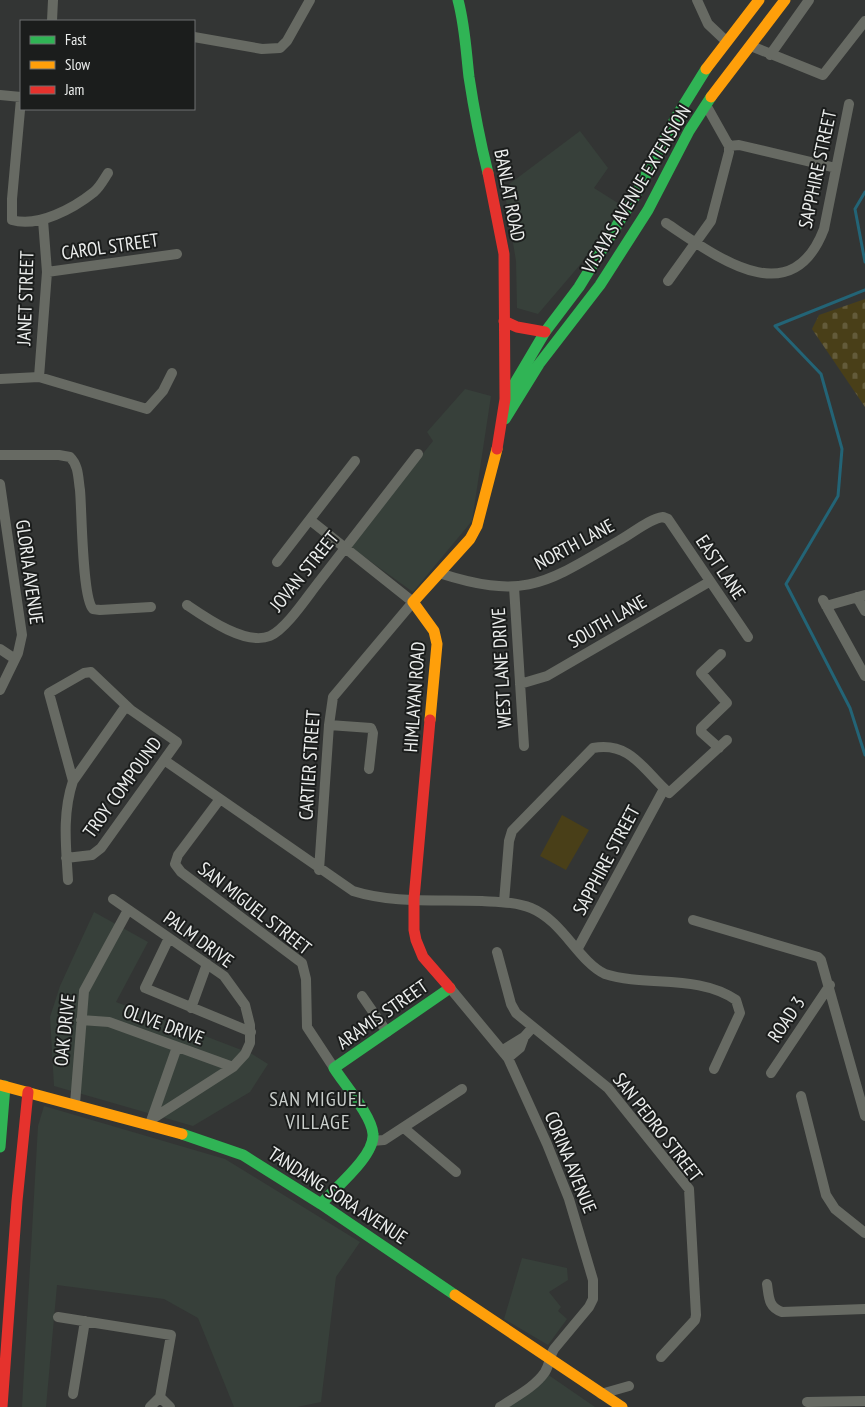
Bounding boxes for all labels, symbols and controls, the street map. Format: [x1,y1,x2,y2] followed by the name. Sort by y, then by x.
[20,20,195,110] legend
[65,30,86,49] text: Fast
[65,55,90,74] text: Slow
[64,80,84,99] text: Jam
[576,100,696,278] street label: VISAYAS AVENUE EXTENSION
[793,107,841,231] street label: SAPPHIRE STREET
[489,147,531,243] street label: BANLAT ROAD
[60,227,161,265] street label: CAROL STREET
[11,250,39,347] street label: JANET STREET
[530,513,618,575] street label: NORTH LANE
[11,518,49,626] street label: GLORIA AVENUE
[264,526,344,617] street label: JOVAN STREET
[691,530,751,604] street label: EAST LANE
[564,589,650,653] street label: SOUTH LANE
[486,607,516,729] street label: WEST LANE DRIVE
[398,641,430,753] street label: HIMLAYAN ROAD
[293,709,325,821] street label: CARTIER STREET
[77,732,167,842] street label: TROY COMPOUND
[567,801,645,919] street label: SAPPHIRE STREET
[194,856,317,960] street label: SAN MIGUEL STREET
[159,905,239,973] street label: PALM DRIVE
[332,974,433,1054] street label: ARAMIS STREET
[762,991,810,1047] street label: ROAD 3
[48,993,80,1067] street label: OAK DRIVE
[120,998,208,1050] street label: OLIVE DRIVE
[608,1068,708,1187] street label: SAN PEDRO STREET
[269,1086,367,1135] district label: SAN MIGUEL VILLAGE
[540,1108,602,1216] street label: CORINA AVENUE
[264,1141,412,1249] street label: TANDANG SORA AVENUE

